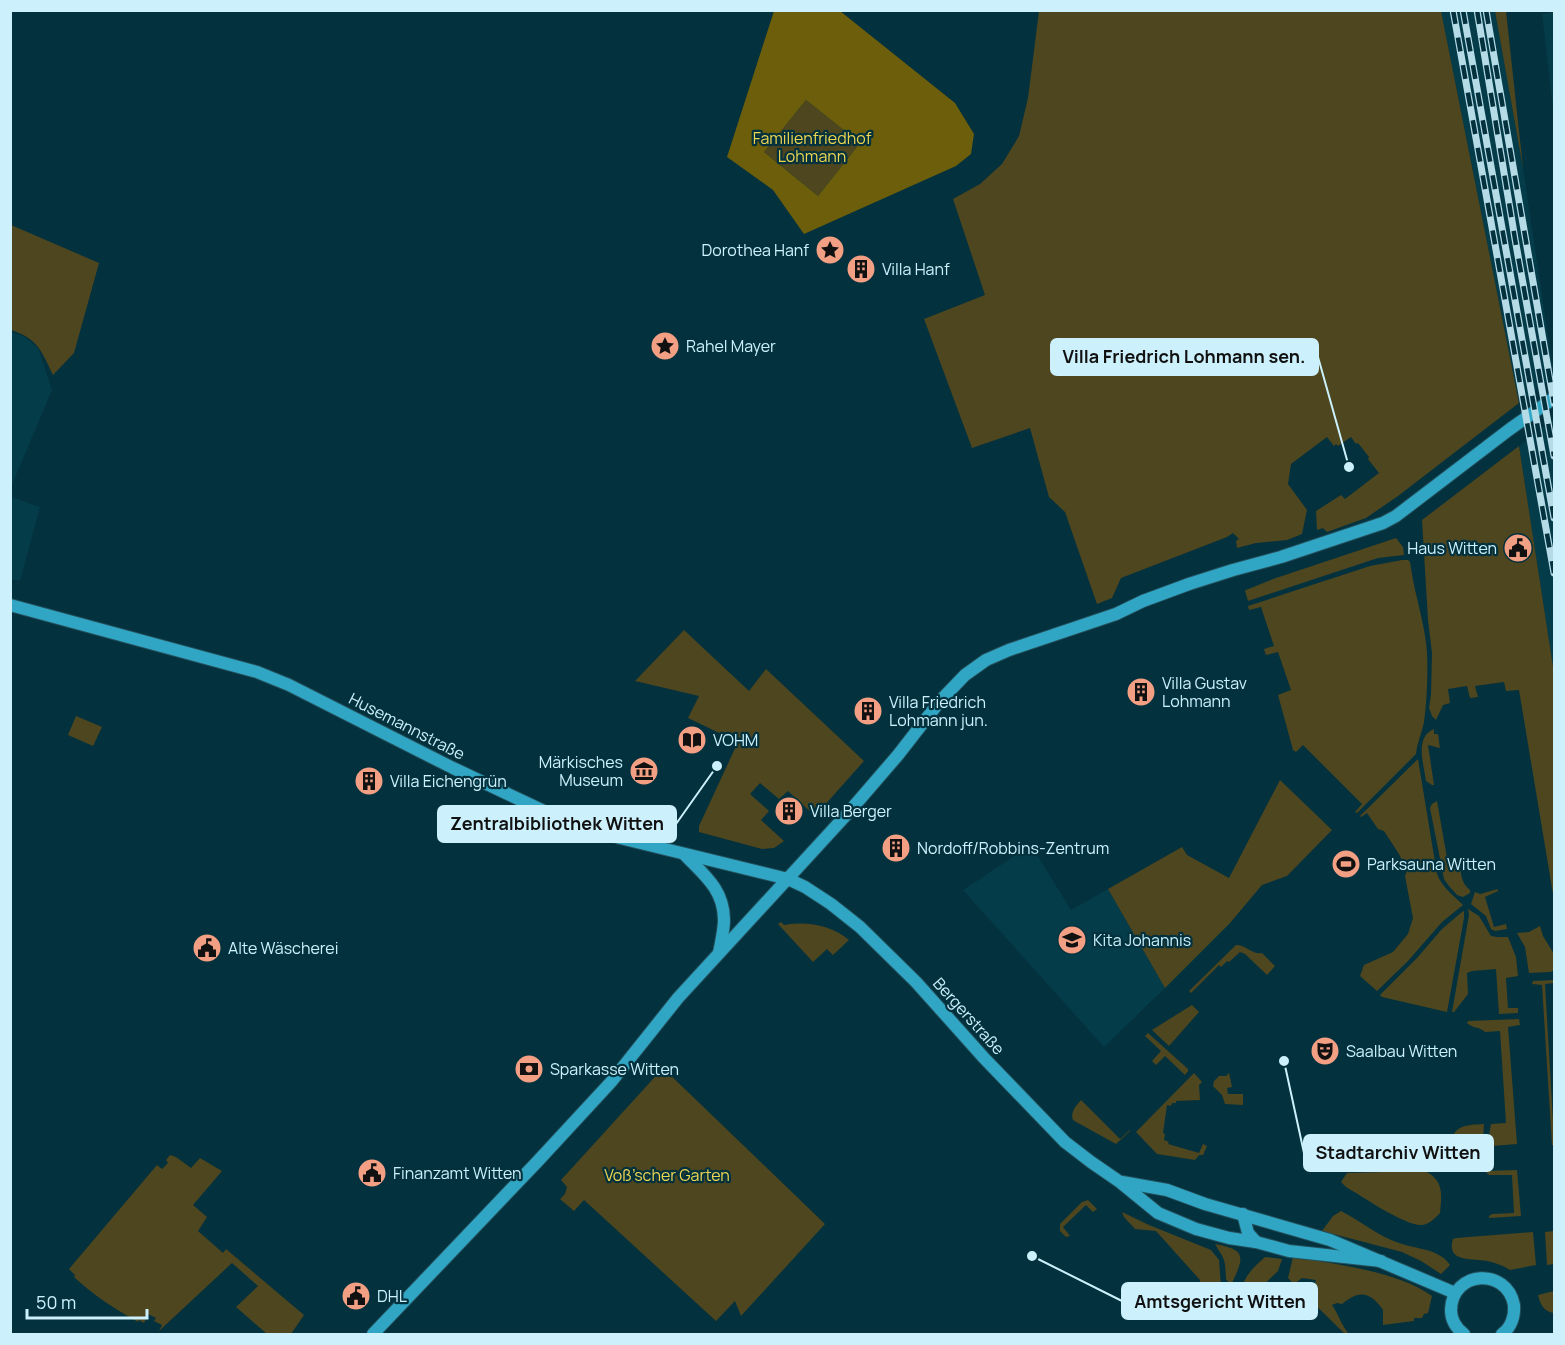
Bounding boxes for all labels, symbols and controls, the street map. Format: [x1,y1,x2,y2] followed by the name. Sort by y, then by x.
[753,127,872,167] park label: Familienfriedhof Lohmann
[814,234,846,266] place icon: Dorothea Hanf
[702,239,809,261] place label: Dorothea Hanf
[845,253,877,285] building icon: Villa Hanf
[882,258,950,280] place label: Villa Hanf
[649,330,681,362] place icon: Rahel Mayer
[686,335,776,357] place label: Rahel Mayer
[1051,339,1318,375] callout: Villa Friedrich Lohmann sen.
[1062,344,1306,368] text: Villa Friedrich Lohmann sen.
[1502,532,1534,564] public building icon: Haus Witten
[1407,537,1497,559] place label: Haus Witten
[1162,672,1247,712] place label: Villa Gustav Lohmann
[1125,676,1157,708] building icon: Villa Gustav Lohmann
[345,687,469,765] street label: Husemannstraße
[889,691,988,731] place label: Villa Friedrich Lohmann jun.
[852,695,884,727] building icon: Villa Friedrich Lohmann jun.
[676,724,708,756] library icon: VOHM
[713,729,758,751] place label: VOHM
[539,751,623,791] place label: Märkisches Museum
[628,755,660,787] museum icon: Märkisches Museum
[353,765,385,797] building icon: Villa Eichengrün
[390,770,507,792] place label: Villa Eichengrün
[773,795,805,827] building icon: Villa Berger
[810,800,892,822] place label: Villa Berger
[438,806,676,842] callout: Zentralbibliothek Witten
[450,811,664,835] text: Zentralbibliothek Witten
[880,832,912,864] building icon: Nordoff/Robbins-Zentrum
[917,837,1109,859] place label: Nordoff/Robbins-Zentrum
[1330,848,1362,880] sports icon: Parksauna Witten
[1367,853,1496,875] place label: Parksauna Witten
[1056,924,1088,956] school or university icon: Kita Johannis
[1093,929,1191,951] place label: Kita Johannis
[191,932,223,964] public building icon: Alte Wäscherei
[228,937,338,959] place label: Alte Wäscherei
[928,973,1010,1059] street label: Bergerstraße
[1309,1035,1341,1067] theatre icon: Saalbau Witten
[1346,1040,1457,1062] place label: Saalbau Witten
[513,1053,545,1085] bank icon: Sparkasse Witten
[550,1058,679,1080] place label: Sparkasse Witten
[1304,1135,1493,1171] callout: Stadtarchiv Witten
[1315,1140,1481,1164] text: Stadtarchiv Witten
[356,1157,388,1189] public building icon: Finanzamt Witten
[393,1162,522,1184] place label: Finanzamt Witten
[604,1164,730,1186] park label: Voß’scher Garten
[340,1280,372,1312] public building icon: DHL
[27,1282,147,1320] scale bar
[1122,1283,1317,1319] callout: Amtsgericht Witten
[377,1285,407,1307] place label: DHL
[1134,1289,1306,1313] text: Amtsgericht Witten
[36,1290,76,1314] text: 50 m

